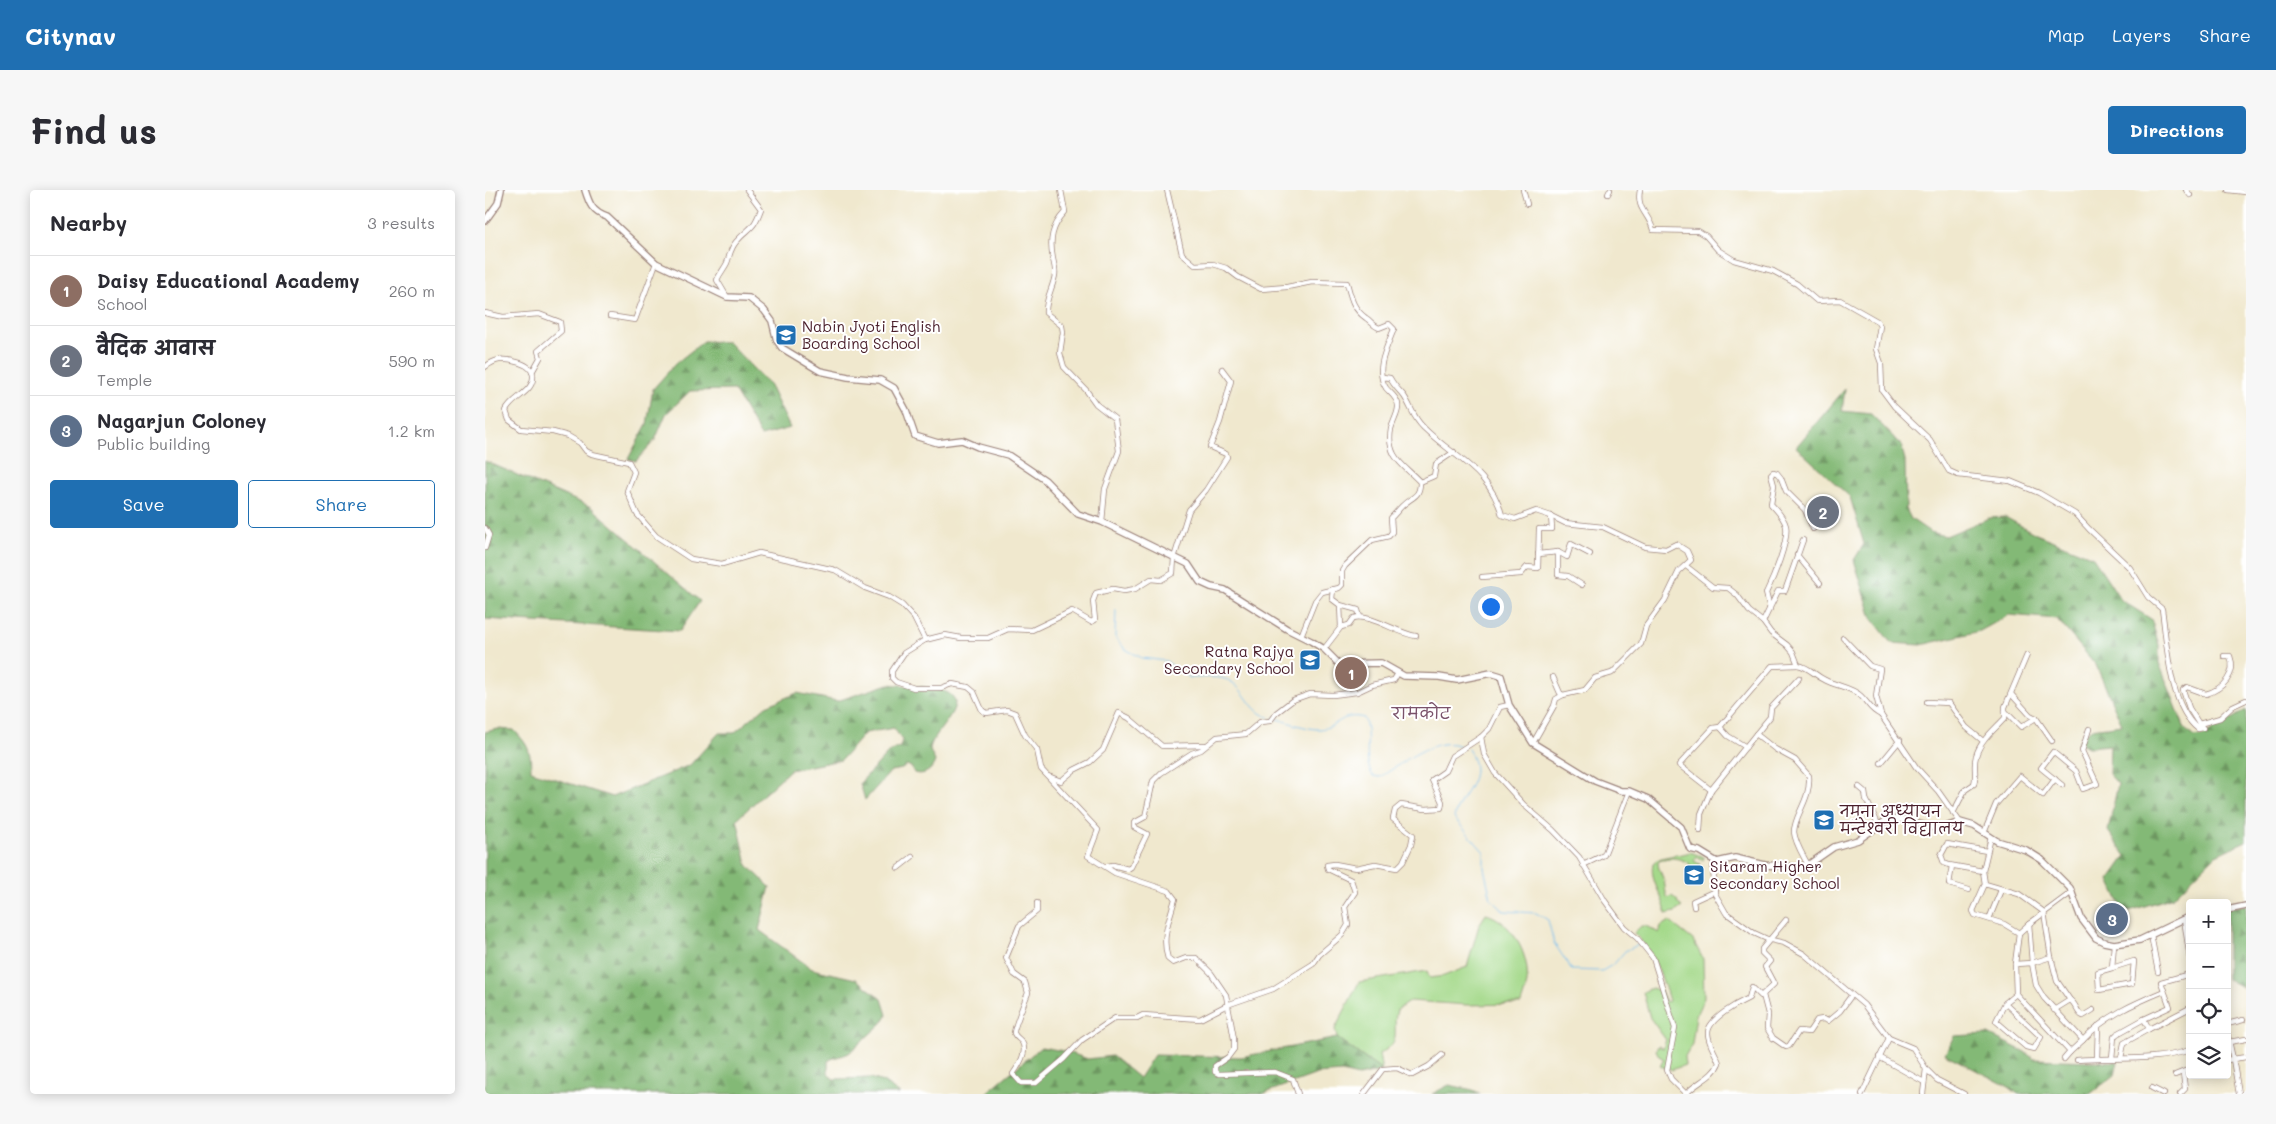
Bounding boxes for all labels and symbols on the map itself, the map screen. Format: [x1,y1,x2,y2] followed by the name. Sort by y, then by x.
[802,316,940,353] place label: Nabin Jyoti English Boarding School
[774,323,798,347] school or university icon: Nabin Jyoti English Boarding School
[1807,493,1839,531] pin: 2
[1478,594,1504,620] your location
[1164,641,1294,678] place label: Ratna Rajya Secondary School
[1298,648,1322,672] school or university icon: Ratna Rajya Secondary School
[1335,654,1367,692] pin: 1
[1391,702,1452,723] district label: रामकोट
[1839,801,1965,838] place label: नमुना अध्यायन मन्टेश्वरी विद्यालय
[1812,808,1836,832] school or university icon: नमुना अध्यायन मन्टेश्वरी विद्यालय
[1710,856,1840,893] place label: Sitaram Higher Secondary School
[1682,863,1706,887] school or university icon: Sitaram Higher Secondary School
[2096,900,2128,938] pin: 3

